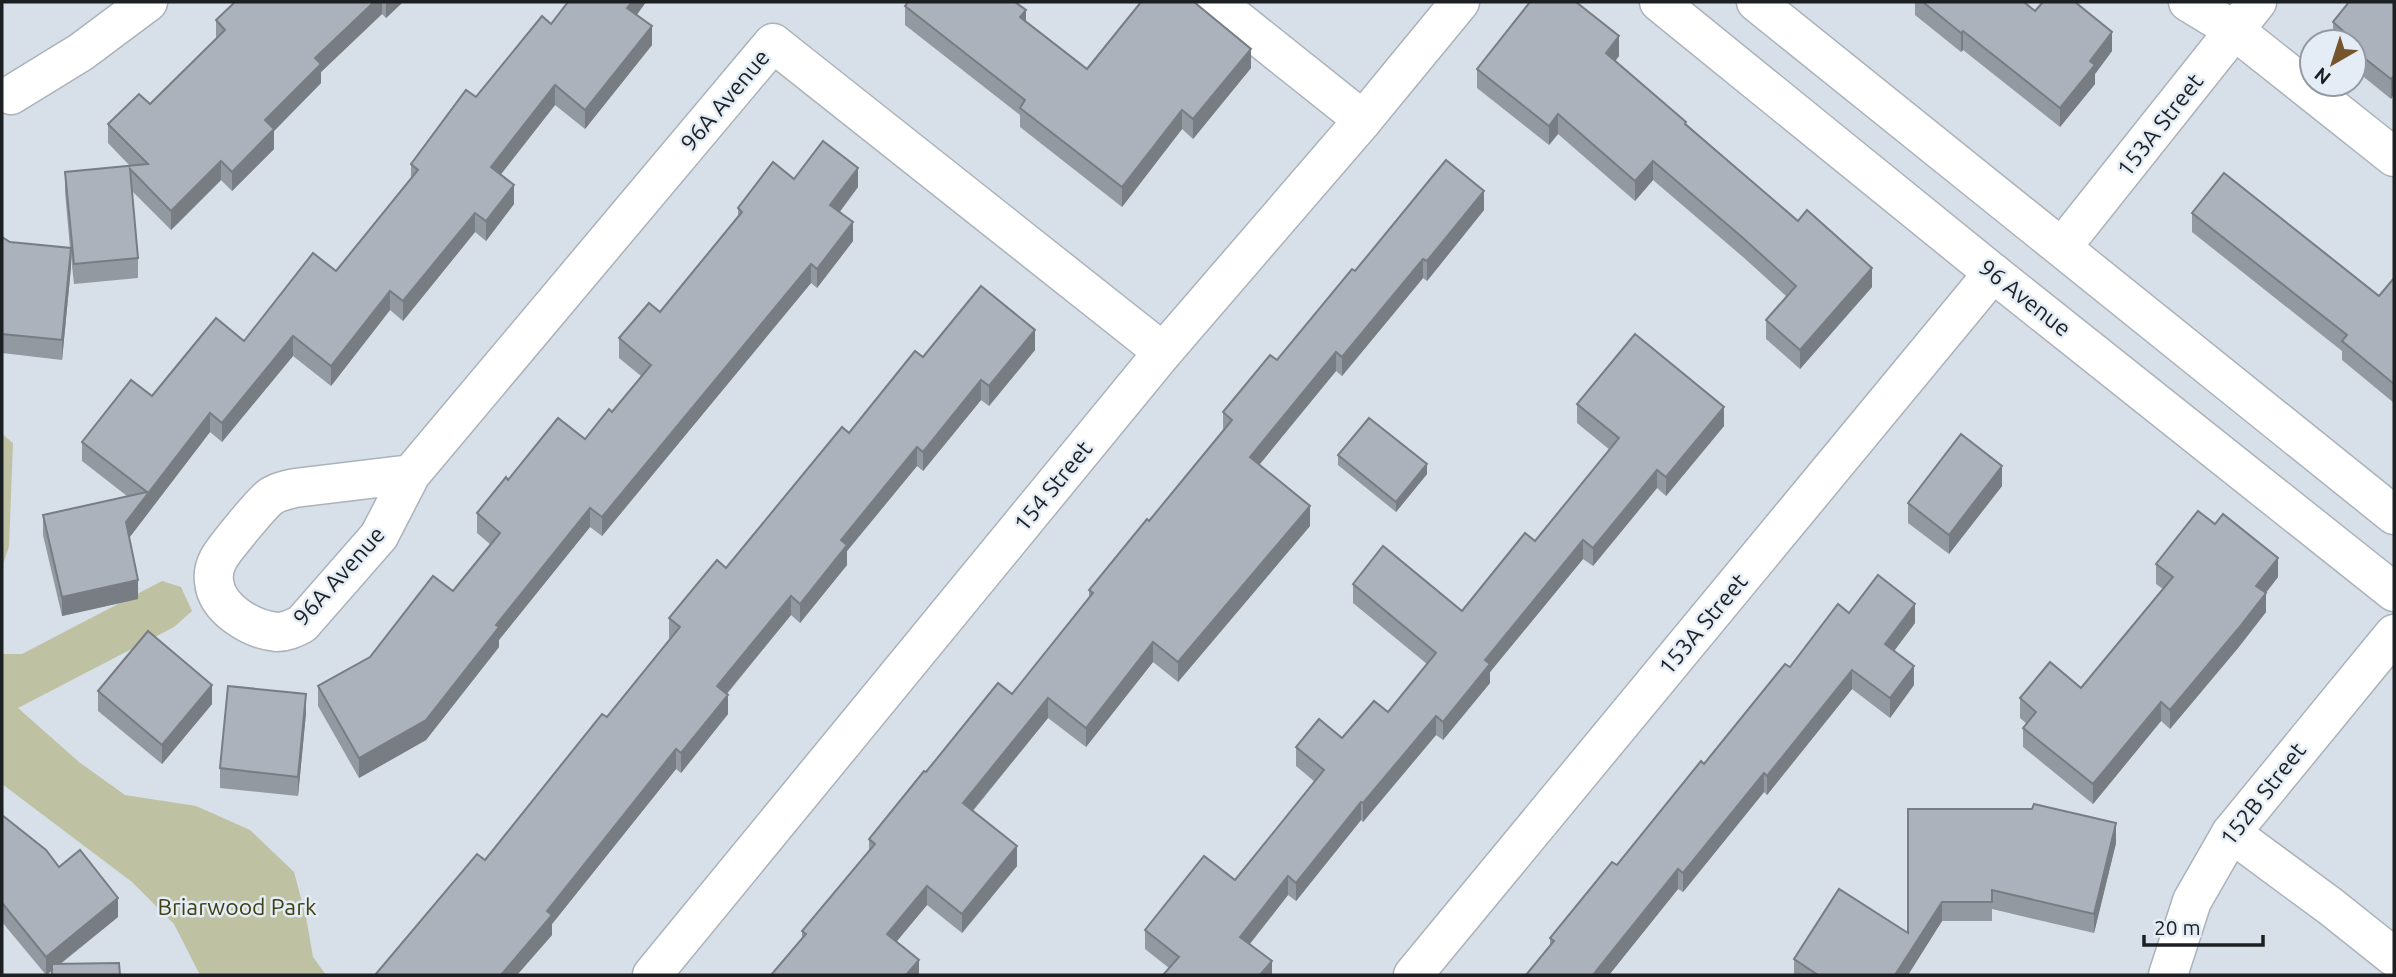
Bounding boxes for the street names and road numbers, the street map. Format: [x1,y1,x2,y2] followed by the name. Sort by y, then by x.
[675,44,774,155] street label: 96A Avenue
[2112,68,2207,181] street label: 153A Street
[1975,254,2076,341] street label: 96 Avenue
[1009,436,1096,536] street label: 154 Street
[288,521,389,630] street label: 96A Avenue
[1653,568,1752,679] street label: 153A Street
[2215,738,2310,850] street label: 152B Street

